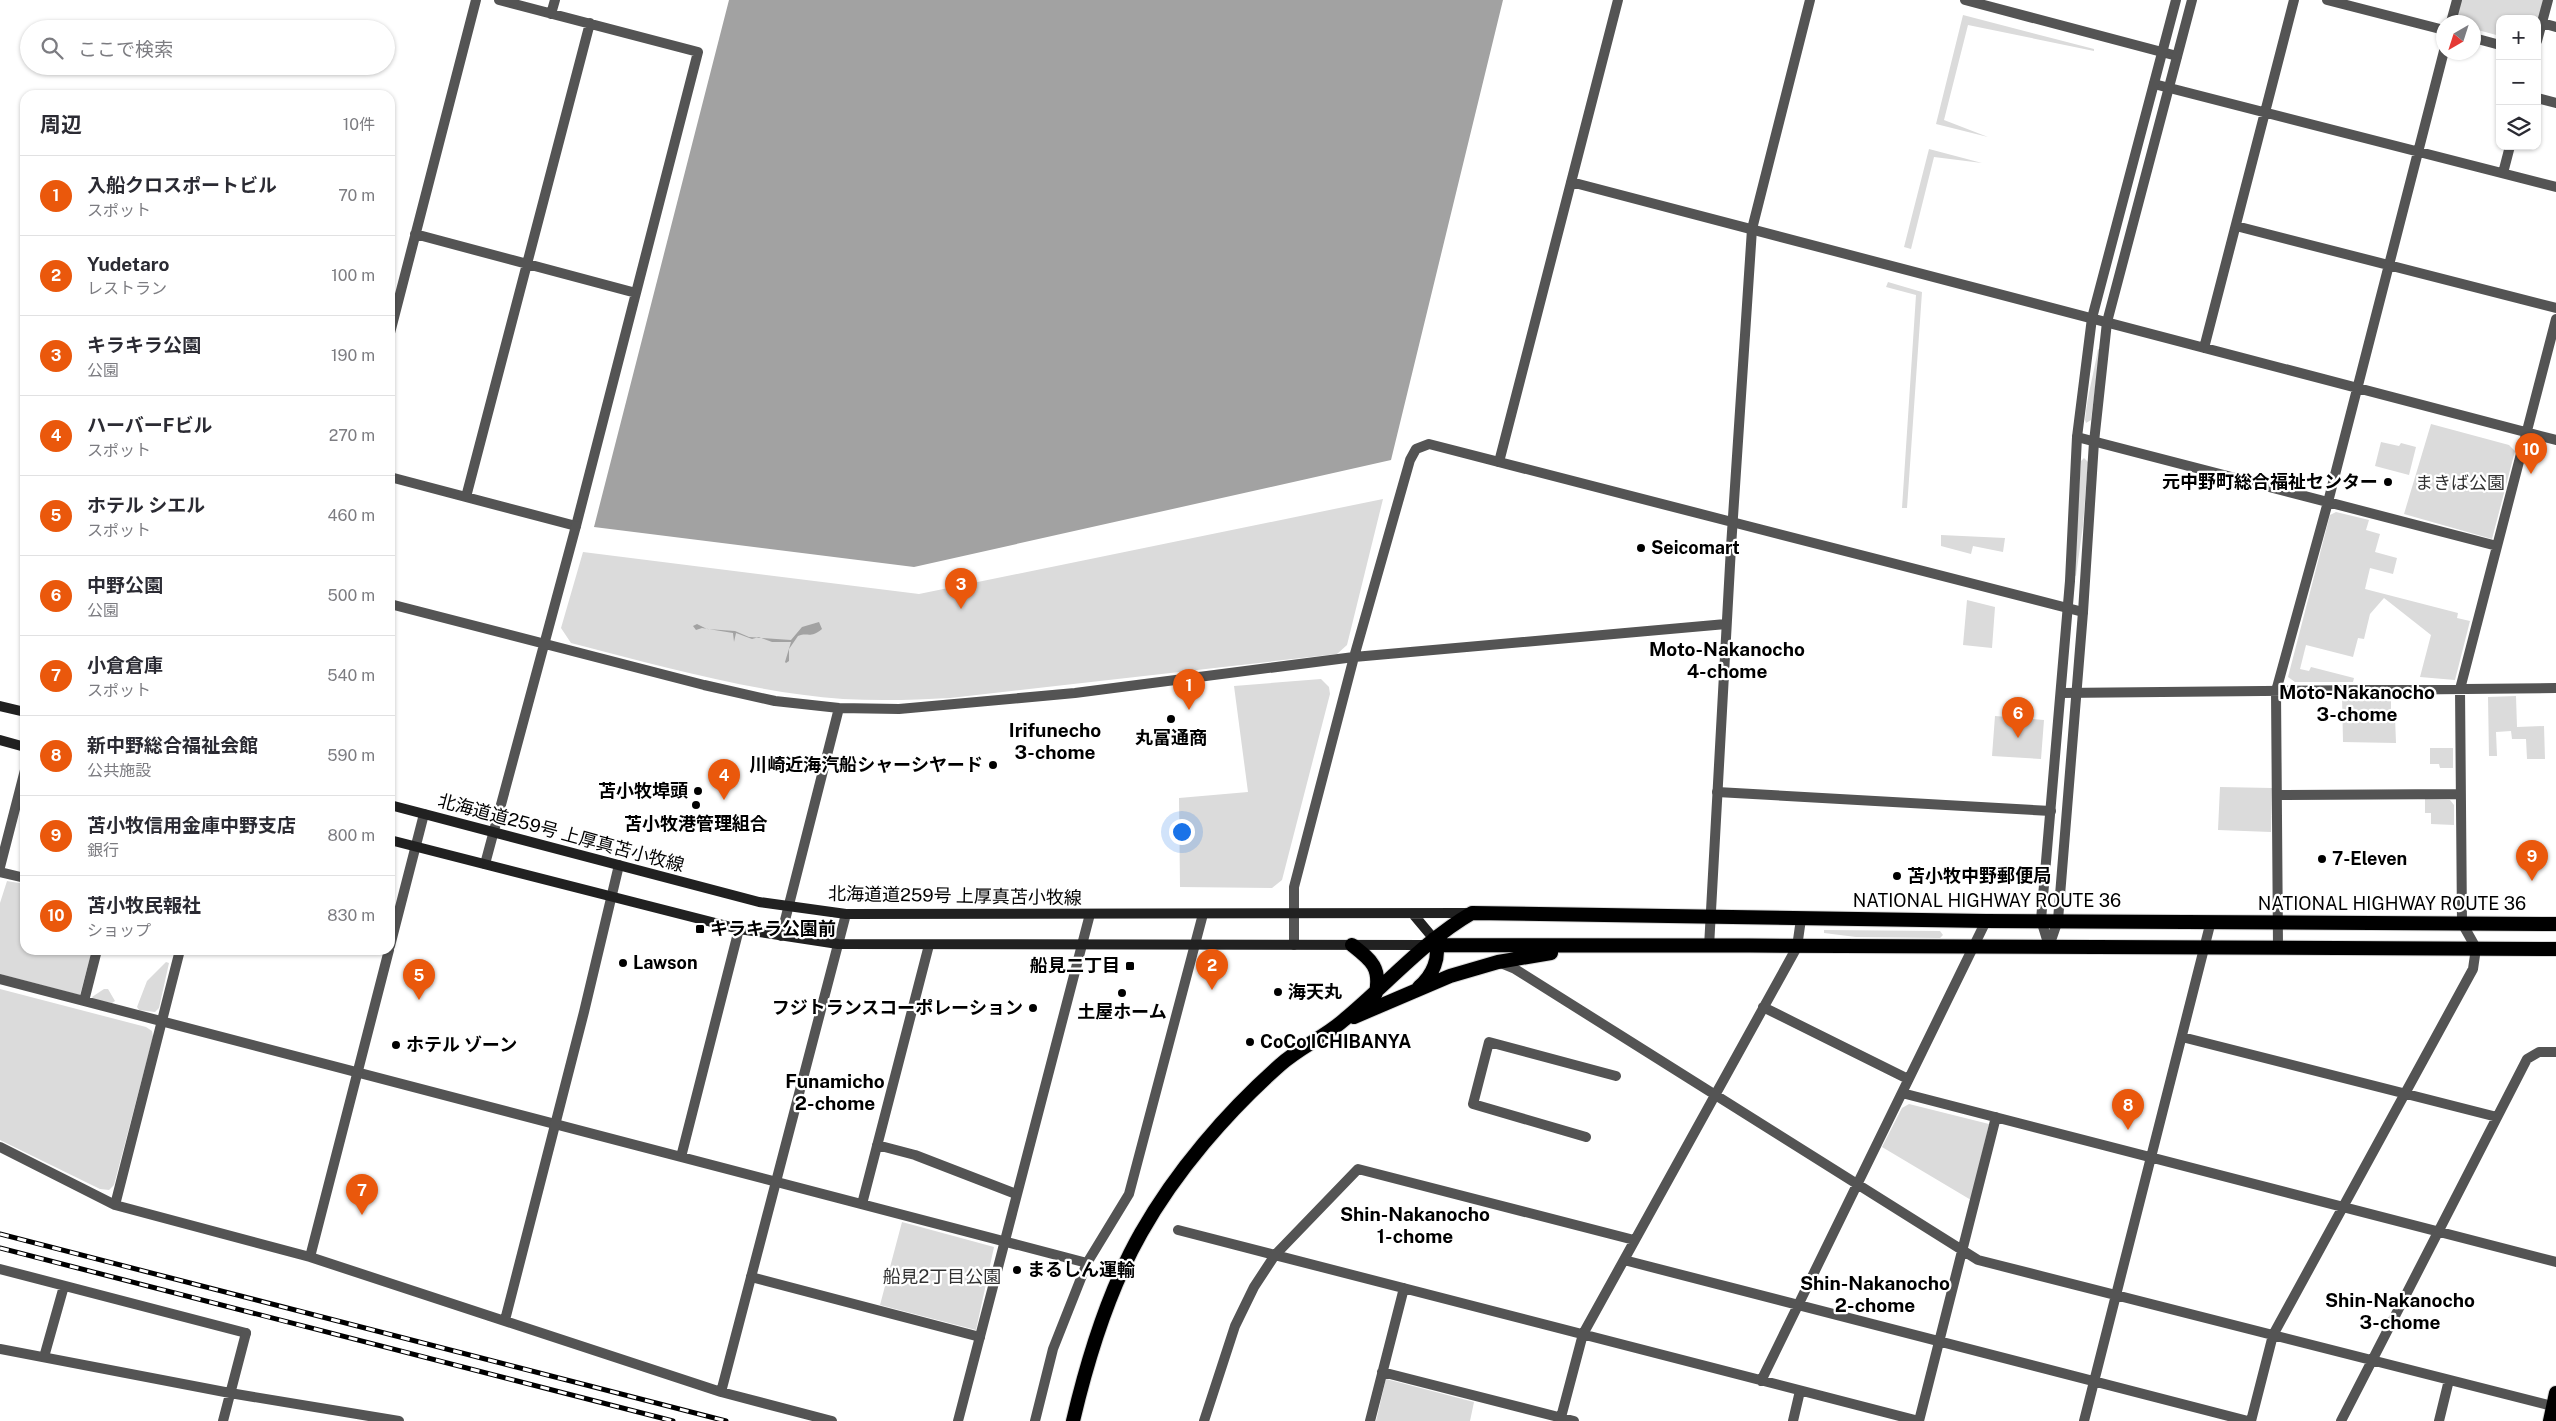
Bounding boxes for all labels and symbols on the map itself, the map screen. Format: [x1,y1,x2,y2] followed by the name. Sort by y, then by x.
[2436,15,2481,60] north arrow
[2515,433,2547,474] pin: 10
[2162,471,2378,492] place label: 元中野町総合福祉センター
[2415,472,2505,493] park label: まきば公園
[2382,476,2394,488] marker: 元中野町総合福祉センター
[1651,537,1740,558] place label: Seicomart
[1635,542,1647,554] marker: Seicomart
[945,568,977,609] pin: 3
[1649,638,1805,682] district label: Moto-Nakanocho 4-chome
[1173,669,1205,710] pin: 1
[2279,681,2435,725] district label: Moto-Nakanocho 3-chome
[2002,697,2034,738] pin: 6
[1165,713,1177,725] marker: 丸富通商
[1009,719,1101,763] district label: Irifunecho 3-chome
[1135,727,1207,748] place label: 丸富通商
[749,754,983,775] place label: 川崎近海汽船シャーシヤード
[708,759,740,800] pin: 4
[987,759,999,771] marker: 川崎近海汽船シャーシヤード
[598,780,688,801] place label: 苫小牧埠頭
[692,785,704,797] marker: 苫小牧埠頭
[436,790,686,876] street label: 北海道道259号 上厚真苫小牧線
[690,799,702,811] marker: 苫小牧港管理組合
[624,813,768,834] place label: 苫小牧港管理組合
[1169,819,1195,845] your location
[2516,840,2548,881] pin: 9
[2332,848,2407,869] place label: 7-Eleven
[2316,853,2328,865] marker: 7-Eleven
[1907,865,2051,886] place label: 苫小牧中野郵便局
[1891,870,1903,882] marker: 苫小牧中野郵便局
[828,883,1082,908] street label: 北海道道259号 上厚真苫小牧線
[1853,890,2121,911] street label: NATIONAL HIGHWAY ROUTE 36
[2258,893,2526,914] street label: NATIONAL HIGHWAY ROUTE 36
[710,918,836,939] place label: キラキラ公園前
[694,923,706,935] marker: キラキラ公園前
[1196,949,1228,990] pin: 2
[633,952,698,973] place label: Lawson
[1030,955,1120,976] place label: 船見二丁目
[617,957,629,969] marker: Lawson
[403,959,435,1000] pin: 5
[1124,960,1136,972] marker: 船見二丁目
[1288,981,1342,1002] place label: 海天丸
[1272,986,1284,998] marker: 海天丸
[1116,987,1128,999] marker: 土屋ホーム
[772,997,1023,1018] place label: フジトランスコーポレーション
[1077,1001,1167,1022] place label: 土屋ホーム
[1027,1002,1039,1014] marker: フジトランスコーポレーション
[1260,1031,1411,1052] place label: CoCo ICHIBANYA
[406,1034,517,1055] place label: ホテル ゾーン
[1244,1036,1256,1048] marker: CoCo ICHIBANYA
[390,1039,402,1051] marker: ホテル ゾーン
[785,1070,885,1114] district label: Funamicho 2-chome
[2112,1089,2144,1130] pin: 8
[346,1174,378,1215] pin: 7
[1340,1203,1490,1247] district label: Shin-Nakanocho 1-chome
[1027,1259,1135,1280] place label: まるしん運輸
[1011,1264,1023,1276] marker: まるしん運輸
[883,1266,1001,1287] park label: 船見2丁目公園
[1800,1272,1950,1316] district label: Shin-Nakanocho 2-chome
[2325,1289,2475,1333] district label: Shin-Nakanocho 3-chome

